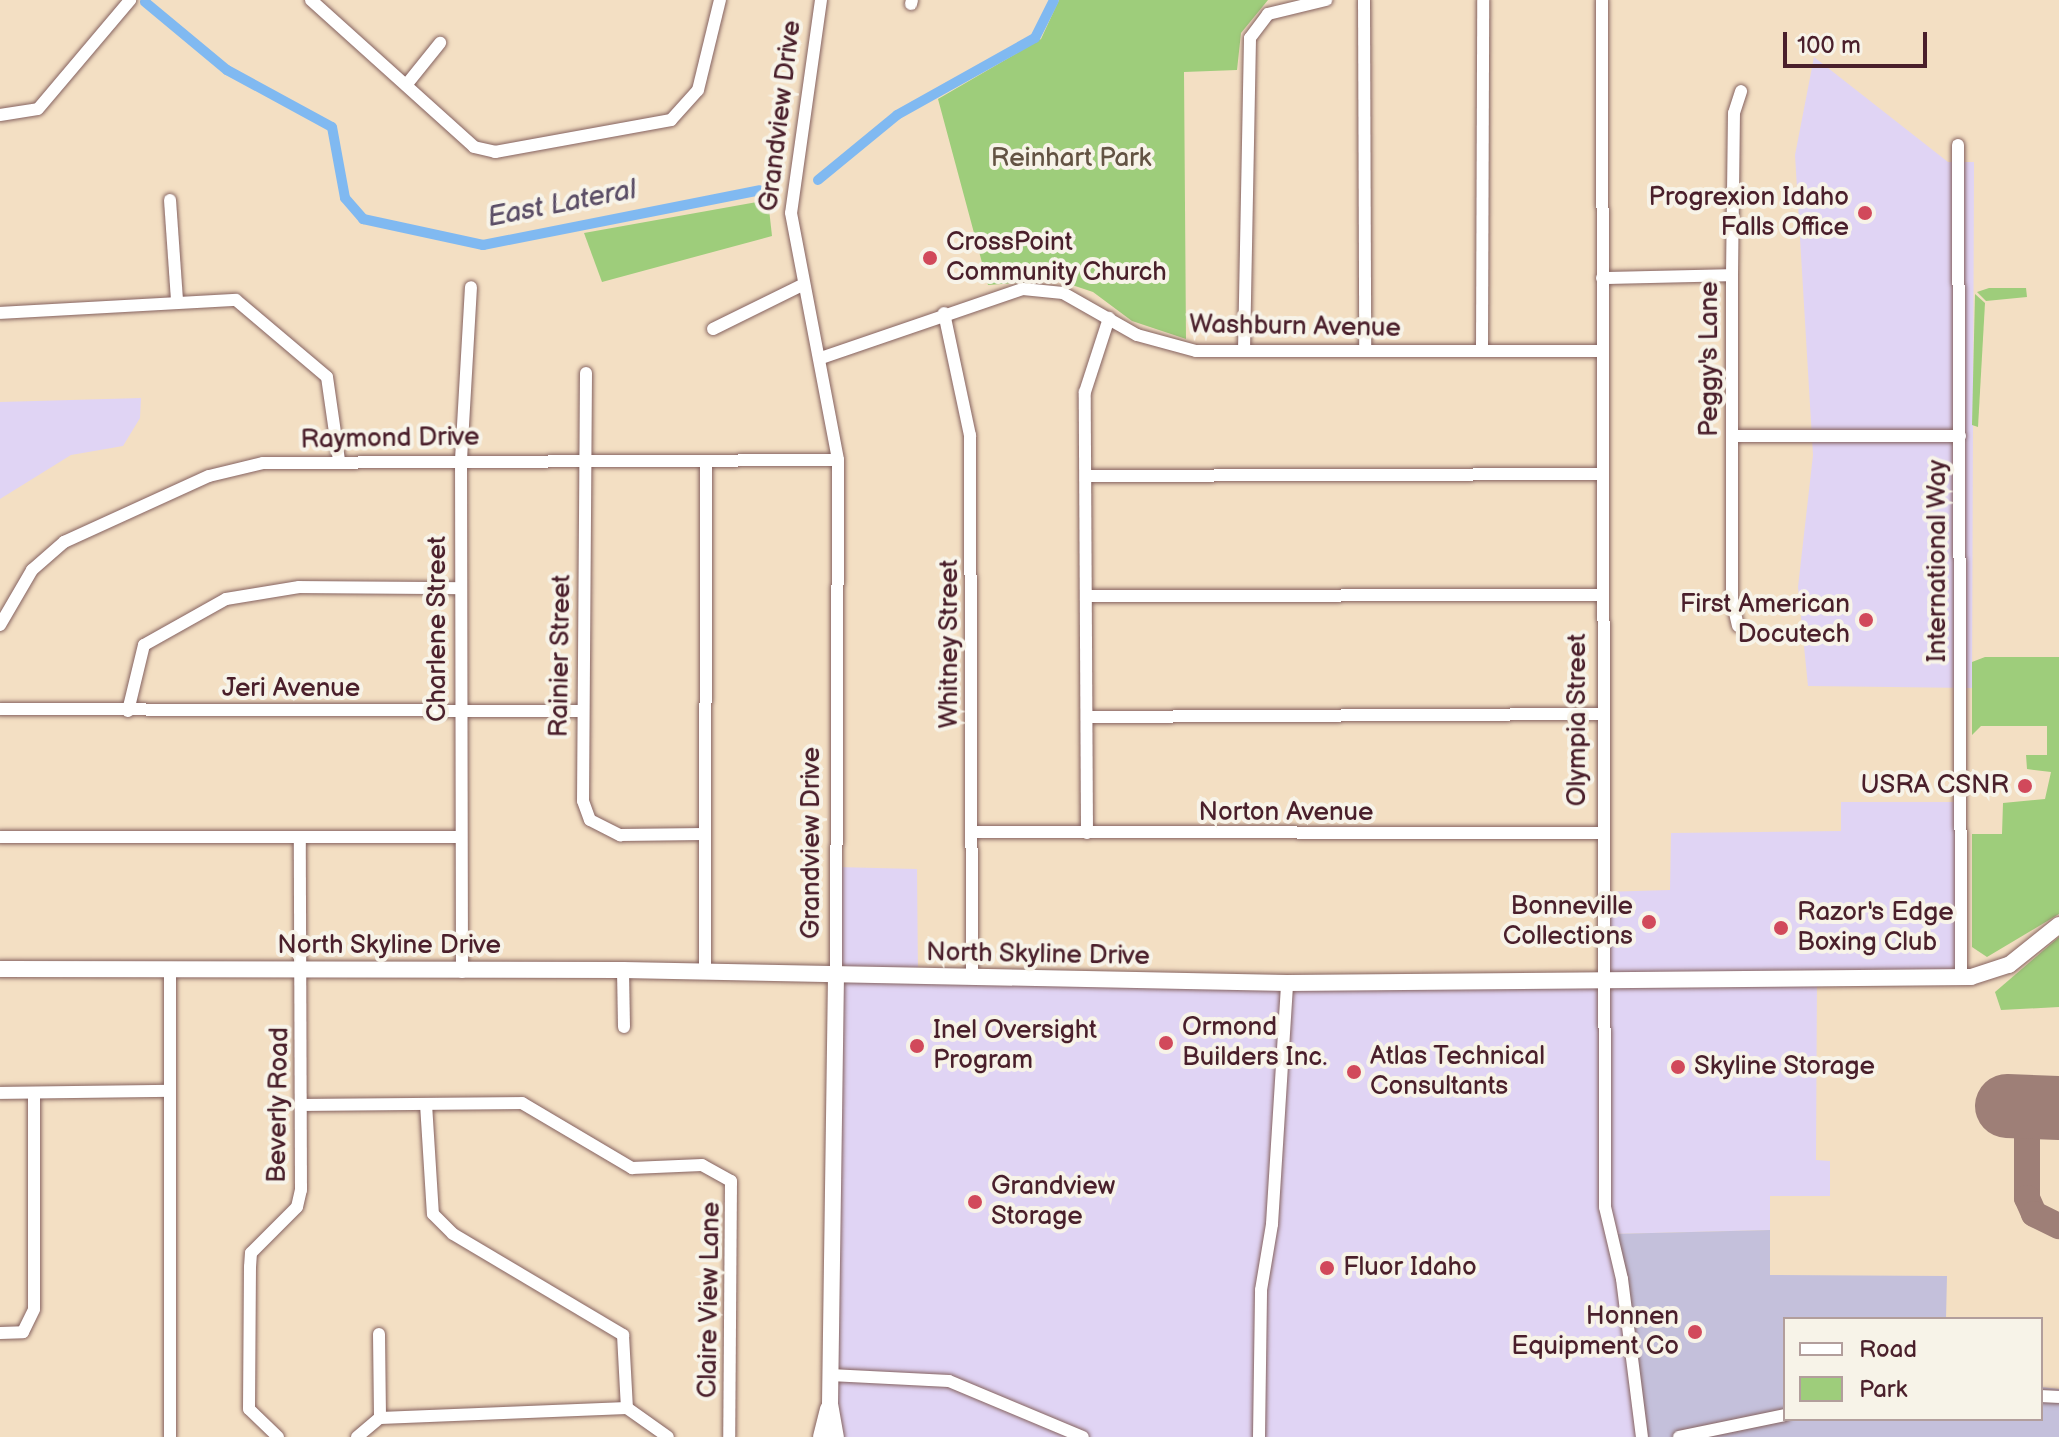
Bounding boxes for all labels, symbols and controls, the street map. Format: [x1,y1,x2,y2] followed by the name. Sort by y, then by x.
[1787,16,1931,66] scale bar
[754,19,808,213] street label: Grandview Drive
[1797,31,1861,60] text: 100 m
[991,143,1151,175] park label: Reinhart Park
[485,173,639,235] water label: East Lateral
[1649,182,1849,244] place label: Progrexion Idaho Falls Office
[1856,204,1874,222] marker: Progrexion Idaho Falls Office
[946,227,1168,288] place label: CrossPoint Community Church
[921,249,939,267] marker: CrossPoint Community Church
[1694,281,1726,437] street label: Peggy's Lane
[1189,310,1401,344] street label: Washburn Avenue
[300,422,480,456] street label: Raymond Drive
[1922,459,1954,663] street label: International Way
[422,536,454,722] street label: Charlene Street
[934,558,966,730] street label: Whitney Street
[544,574,578,738] street label: Rainier Street
[1680,589,1850,650] place label: First American Docutech
[1857,611,1875,629] marker: First American Docutech
[1562,633,1594,807] street label: Olympia Street
[222,673,360,705] street label: Jeri Avenue
[796,747,828,939] street label: Grandview Drive
[1861,770,2009,802] place label: USRA CSNR
[2016,777,2034,795] marker: USRA CSNR
[1199,797,1373,829] street label: Norton Avenue
[1503,891,1633,952] place label: Bonneville Collections
[1797,897,1954,958] place label: Razor's Edge Boxing Club
[1640,913,1658,931] marker: Bonneville Collections
[1772,919,1790,937] marker: Razor's Edge Boxing Club
[277,930,501,962] street label: North Skyline Drive
[926,937,1150,973] street label: North Skyline Drive
[1182,1012,1327,1074] place label: Ormond Builders Inc.
[933,1015,1097,1076] place label: Inel Oversight Program
[262,1026,296,1184] street label: Beverly Road
[1157,1034,1175,1052] marker: Ormond Builders Inc.
[908,1037,926,1055] marker: Inel Oversight Program
[1370,1041,1546,1102] place label: Atlas Technical Consultants
[1694,1051,1875,1083] place label: Skyline Storage
[1669,1058,1687,1076] marker: Skyline Storage
[1345,1063,1363,1081] marker: Atlas Technical Consultants
[991,1171,1115,1232] place label: Grandview Storage
[966,1193,984,1211] marker: Grandview Storage
[693,1201,727,1399] street label: Claire View Lane
[1343,1252,1477,1284] place label: Fluor Idaho
[1318,1259,1336,1277] marker: Fluor Idaho
[1511,1301,1679,1362] place label: Honnen Equipment Co
[1783,1317,2043,1421] legend
[1686,1323,1704,1341] marker: Honnen Equipment Co
[1859,1335,1917,1364] text: Road
[1859,1375,1907,1404] text: Park

